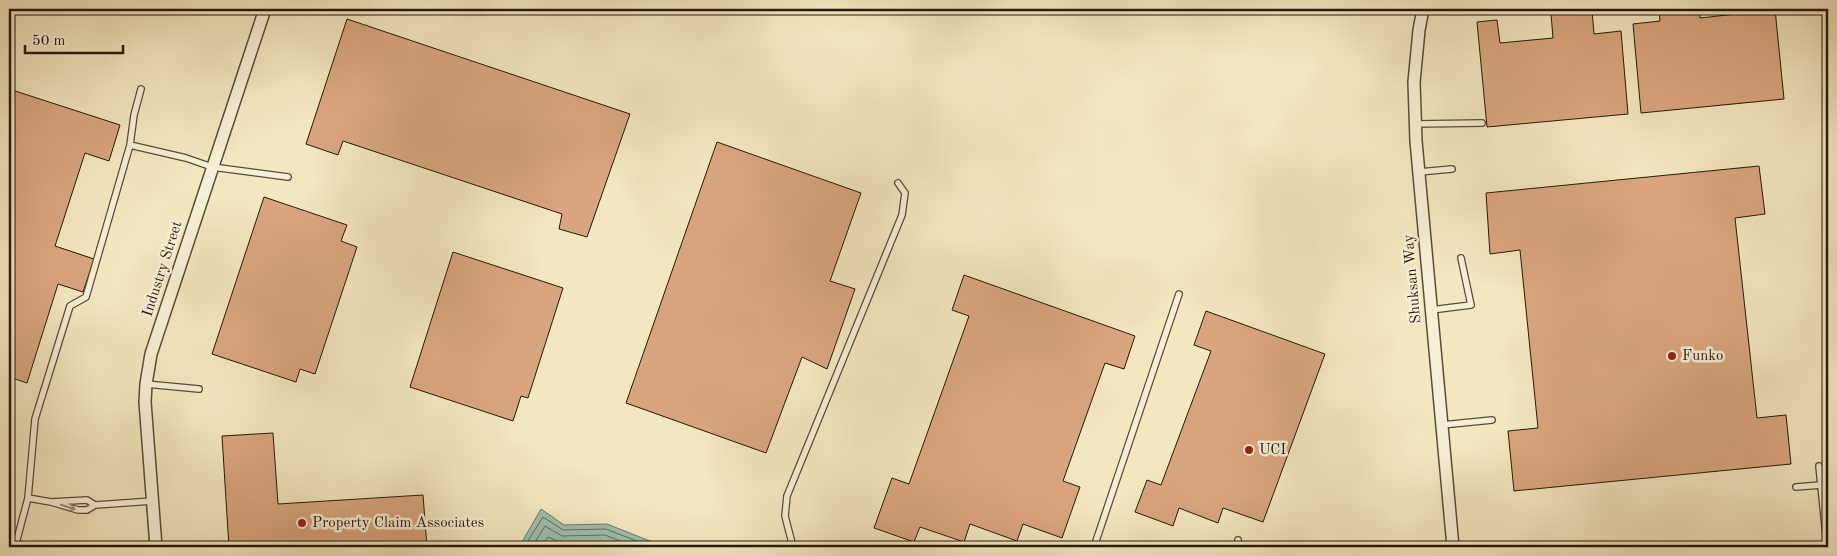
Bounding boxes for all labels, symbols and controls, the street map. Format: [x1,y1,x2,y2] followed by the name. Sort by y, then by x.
[25,22,122,54] scale bar
[32,34,66,49] text: 50 m
[140,219,186,319] street label: Industry Street
[1402,234,1424,324] street label: Shuksan Way
[1682,349,1724,364] place label: Funko
[1666,350,1678,362] marker: Funko
[1259,443,1286,458] place label: UCI
[1243,444,1255,456] marker: UCI
[60,503,75,512] one-way arrow
[312,516,484,531] place label: Property Claim Associates
[296,517,308,529] marker: Property Claim Associates

